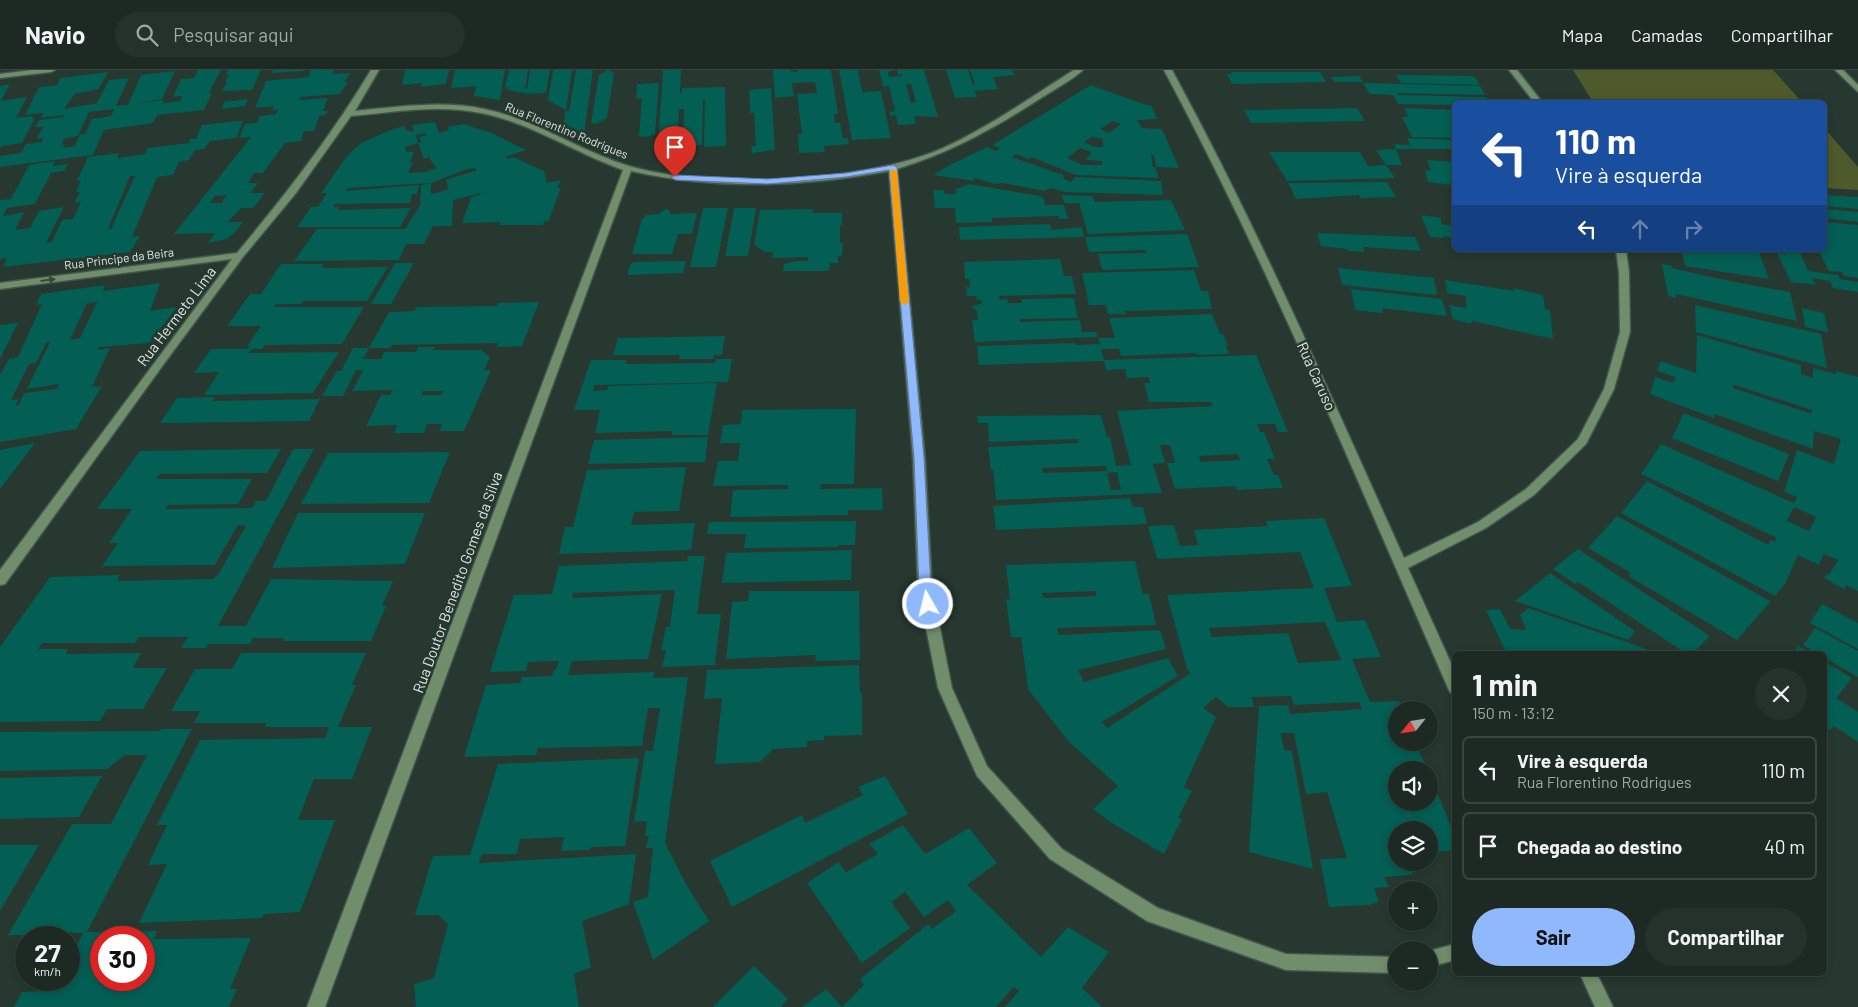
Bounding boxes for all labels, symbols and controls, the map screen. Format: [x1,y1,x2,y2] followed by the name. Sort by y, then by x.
[115,12,465,57] search box
[25,20,85,49] text: Navio
[133,21,161,49] icon: search
[173,23,294,46] text: Pesquisar aqui
[1562,24,1603,46] text: Mapa
[1631,24,1703,46] text: Camadas
[1731,24,1833,46] text: Compartilhar
[504,99,631,161] street label: Rua Florentino Rodrigues
[1555,119,1636,161] text: 110 m
[1472,120,1537,185] icon: left
[654,126,696,177] pin
[661,133,689,161] icon: arrive
[1555,161,1702,187] text: Vire à esquerda
[1573,215,1601,243] icon: left
[1626,215,1654,243] icon: ahead
[1679,215,1707,243] icon: right
[63,244,175,272] street label: Rua Principe da Beira
[133,263,219,369] street label: Rua Hermeto Lima
[41,276,57,284] one-way arrow
[1294,339,1340,413] street label: Rua Caruso
[408,469,506,695] street label: Rua Doutor Benedito Gomes da Silva
[901,577,953,629] position arrow
[1472,666,1538,702] text: 1 min
[1755,668,1807,720] button: close
[1388,701,1438,751] north arrow
[1388,701,1438,991] map controls
[1472,703,1555,722] text: 150 m · 13:12
[1517,749,1648,772] text: Vire à esquerda
[1474,756,1502,784] icon: left
[1761,759,1805,782] text: 110 m
[1388,761,1438,811] button: sound
[1517,772,1692,791] text: Rua Florentino Rodrigues
[1388,821,1438,871] button: layers
[1474,832,1502,860] icon: arrive
[1517,835,1682,858] text: Chegada ao destino
[1764,835,1805,858] text: 40 m
[1388,881,1438,931] button: +
[1472,908,1635,966] button: Sair
[1645,908,1807,966] button: Compartilhar
[90,926,155,991] speed limit sign: 30
[34,937,61,967] text: 27
[1388,941,1438,991] button: −
[34,964,61,978] text: km/h

